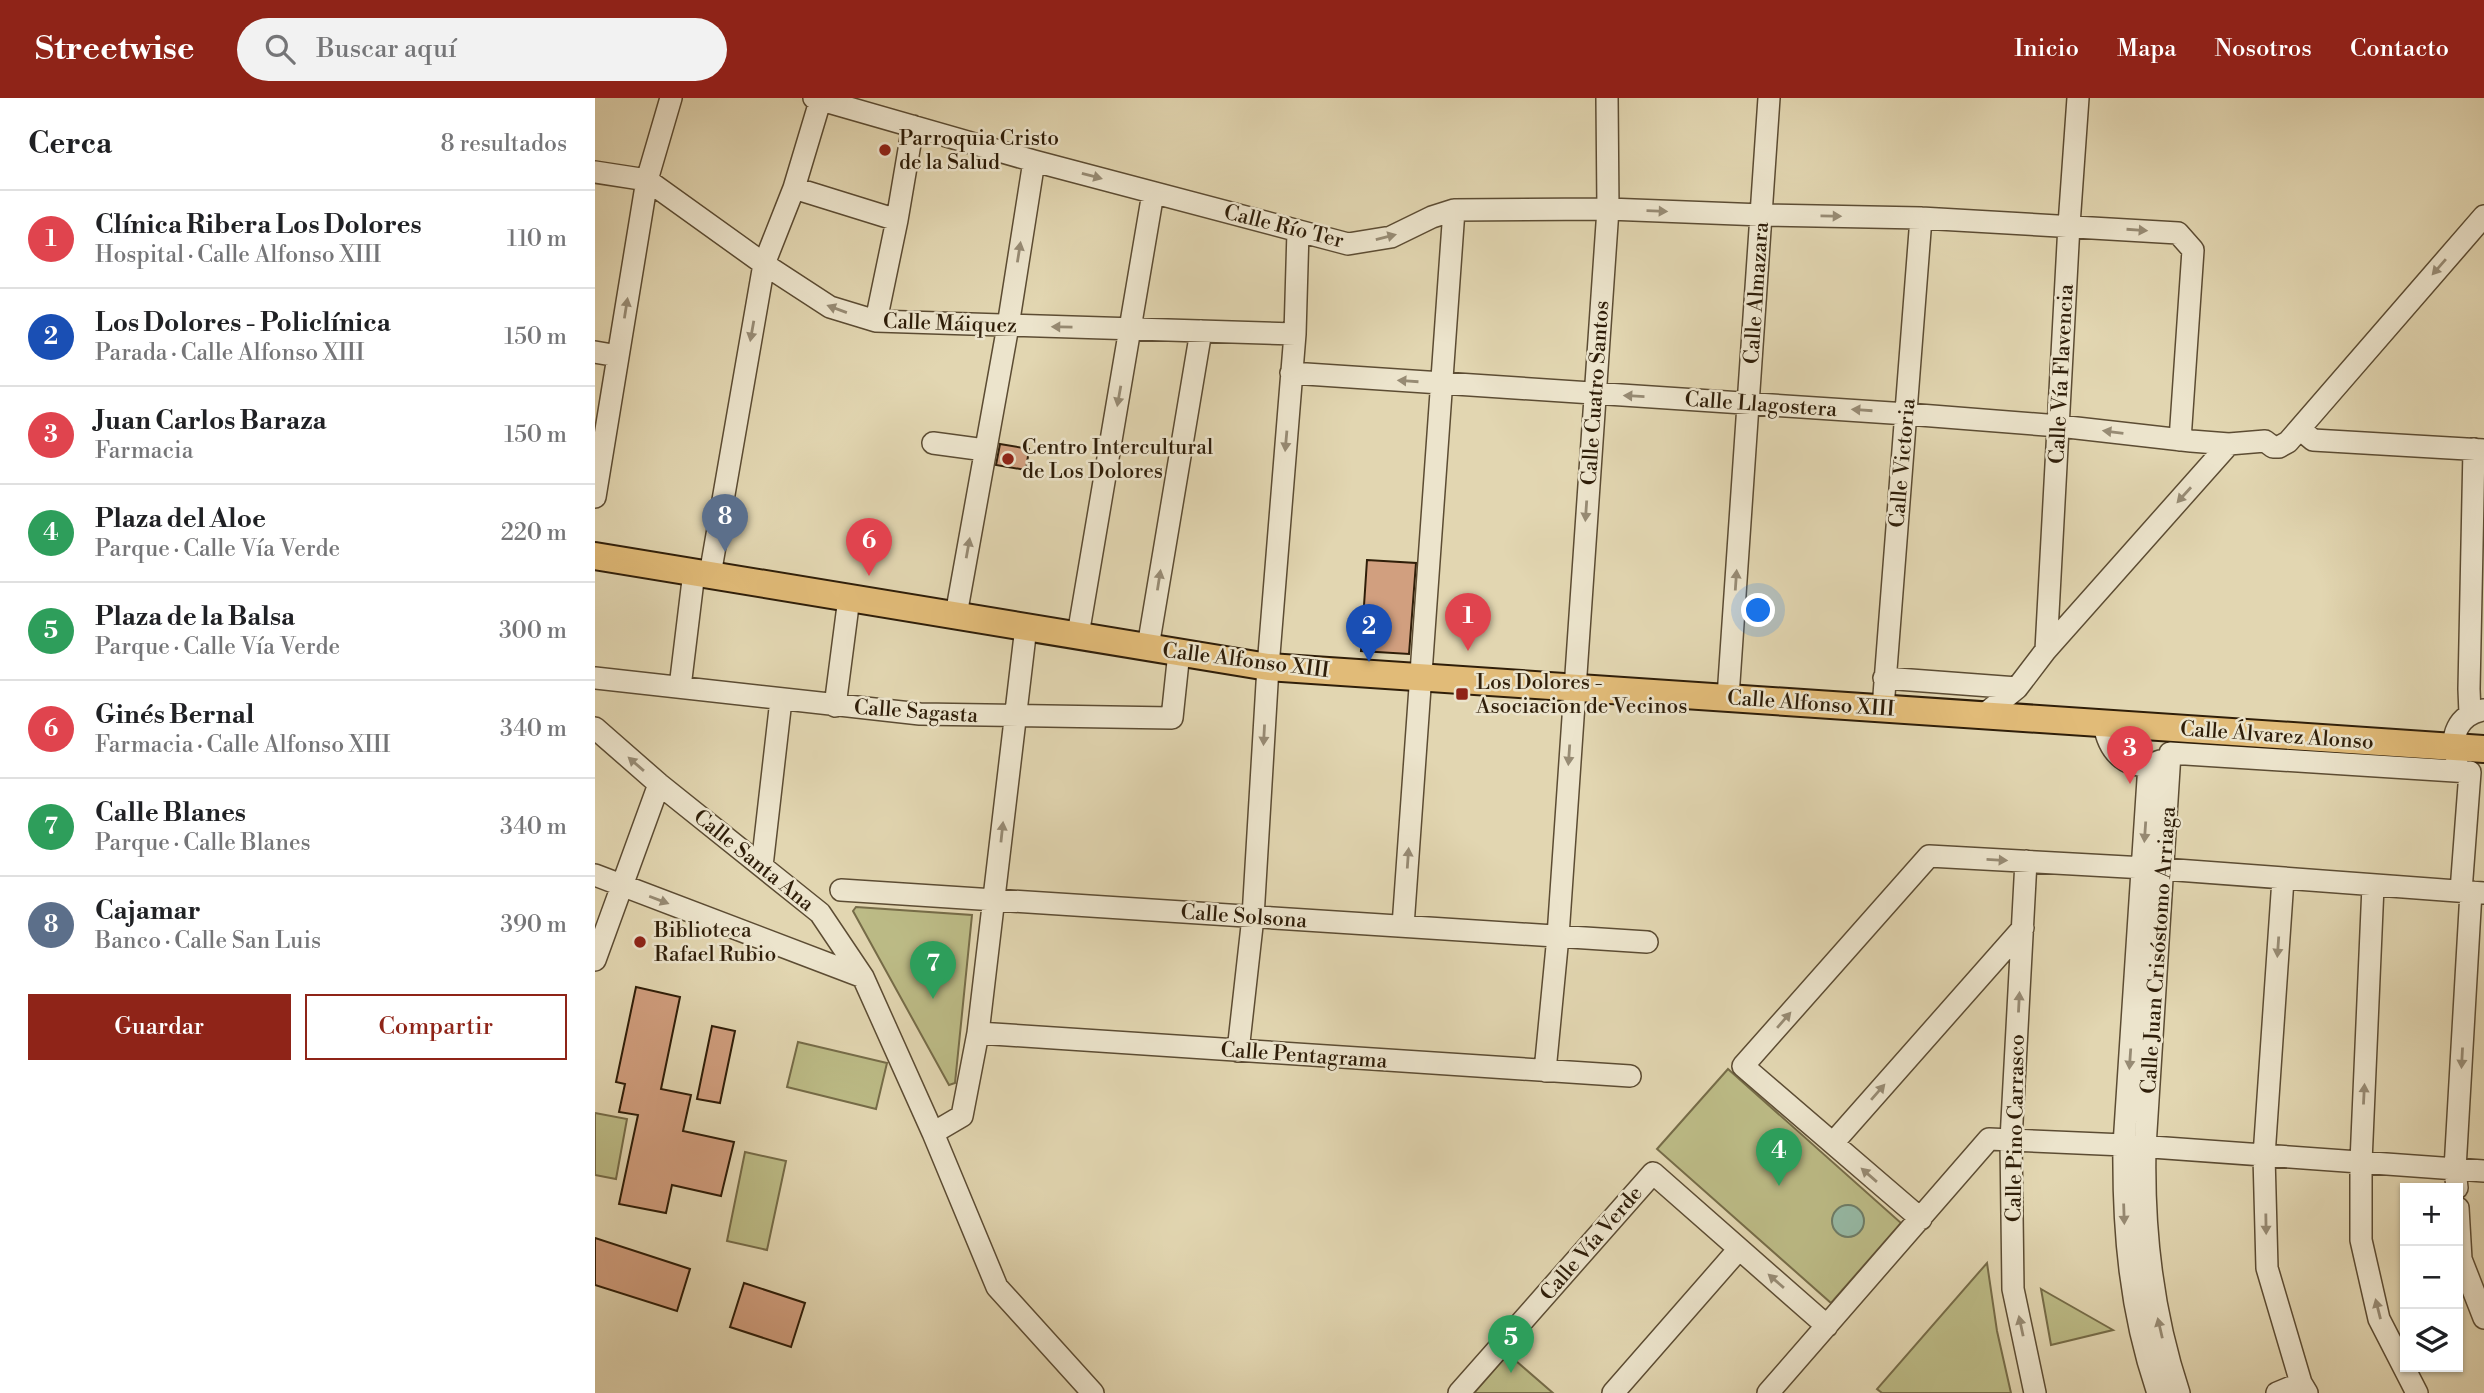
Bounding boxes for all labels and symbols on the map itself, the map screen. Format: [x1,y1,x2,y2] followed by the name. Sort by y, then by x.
[899,126,1059,176] place label: Parroquia Cristo de la Salud
[877,142,893,158] marker: Parroquia Cristo de la Salud
[1081,171,1103,182] one-way arrow
[1221,200,1346,254] street label: Calle Río Ter
[1646,206,1668,217] one-way arrow
[1820,211,1842,222] one-way arrow
[1739,221,1775,365] street label: Calle Almazara
[2126,225,2148,236] one-way arrow
[1375,231,1397,242] one-way arrow
[1014,240,1025,262] one-way arrow
[2432,259,2447,276] one-way arrow
[2044,283,2080,465] street label: Calle Vía Flavencia
[621,297,632,319] one-way arrow
[1577,300,1615,486] street label: Calle Cuatro Santos
[826,303,847,314] one-way arrow
[882,309,1017,339] street label: Calle Máiquez
[746,320,757,342] one-way arrow
[1051,321,1073,333] one-way arrow
[1396,375,1418,386] one-way arrow
[1113,385,1124,407] one-way arrow
[1684,387,1838,423] street label: Calle Llagostera
[1623,391,1645,402] one-way arrow
[1884,397,1922,529] street label: Calle Victoria
[1850,405,1872,416] one-way arrow
[2101,426,2123,437] one-way arrow
[1280,430,1291,452] one-way arrow
[1022,435,1213,485] place label: Centro Intercultural de Los Dolores
[1000,451,1016,467] marker: Centro Intercultural de Los Dolores
[2176,486,2192,504] one-way arrow
[702,494,748,552] pin: 8
[1580,500,1591,522] one-way arrow
[846,518,892,576] pin: 6
[963,537,974,559] one-way arrow
[1154,569,1165,591] one-way arrow
[1731,569,1742,591] one-way arrow
[1445,593,1491,651] pin: 1
[1741,593,1775,627] your location
[1346,604,1392,662] pin: 2
[1161,638,1331,684] street label: Calle Alfonso XIII
[1475,670,1688,720] place label: Los Dolores - Asociacion de Vecinos
[1726,685,1896,723] street label: Calle Alfonso XIII
[1454,686,1470,702] marker: Los Dolores - Asociacion de Vecinos
[853,695,979,729] street label: Calle Sagasta
[2179,714,2375,756] street label: Calle Álvarez Alonso
[1258,724,1269,746] one-way arrow
[2107,726,2153,784] pin: 3
[1563,744,1574,766] one-way arrow
[628,757,645,772] one-way arrow
[688,804,819,918] street label: Calle Santa Ana
[2136,805,2182,1095] street label: Calle Juan Crisóstomo Arriaga
[997,821,1008,843] one-way arrow
[2139,822,2150,844] one-way arrow
[1403,847,1414,869] one-way arrow
[1987,854,2009,865] one-way arrow
[648,894,669,905] one-way arrow
[1180,900,1308,934] street label: Calle Solsona
[653,918,776,968] place label: Biblioteca Rafael Rubio
[632,934,648,950] marker: Biblioteca Rafael Rubio
[2273,936,2284,958] one-way arrow
[910,941,956,999] pin: 7
[2013,990,2024,1012] one-way arrow
[1776,1012,1791,1029] one-way arrow
[2001,1034,2031,1222] street label: Calle Pino Carrasco
[1220,1037,1388,1075] street label: Calle Pentagrama
[2456,1047,2467,1069] one-way arrow
[2124,1049,2135,1071] one-way arrow
[1870,1083,1886,1101] one-way arrow
[2359,1083,2370,1105] one-way arrow
[1756,1128,1802,1186] pin: 4
[1861,1168,1878,1183] one-way arrow
[1535,1181,1649,1306] street label: Calle Vía Verde
[2119,1203,2130,1225] one-way arrow
[2260,1213,2271,1235] one-way arrow
[1767,1274,1784,1289] one-way arrow
[2372,1298,2383,1320] one-way arrow
[1488,1315,1534,1373] pin: 5
[2015,1315,2026,1337] one-way arrow
[2155,1316,2166,1338] one-way arrow

